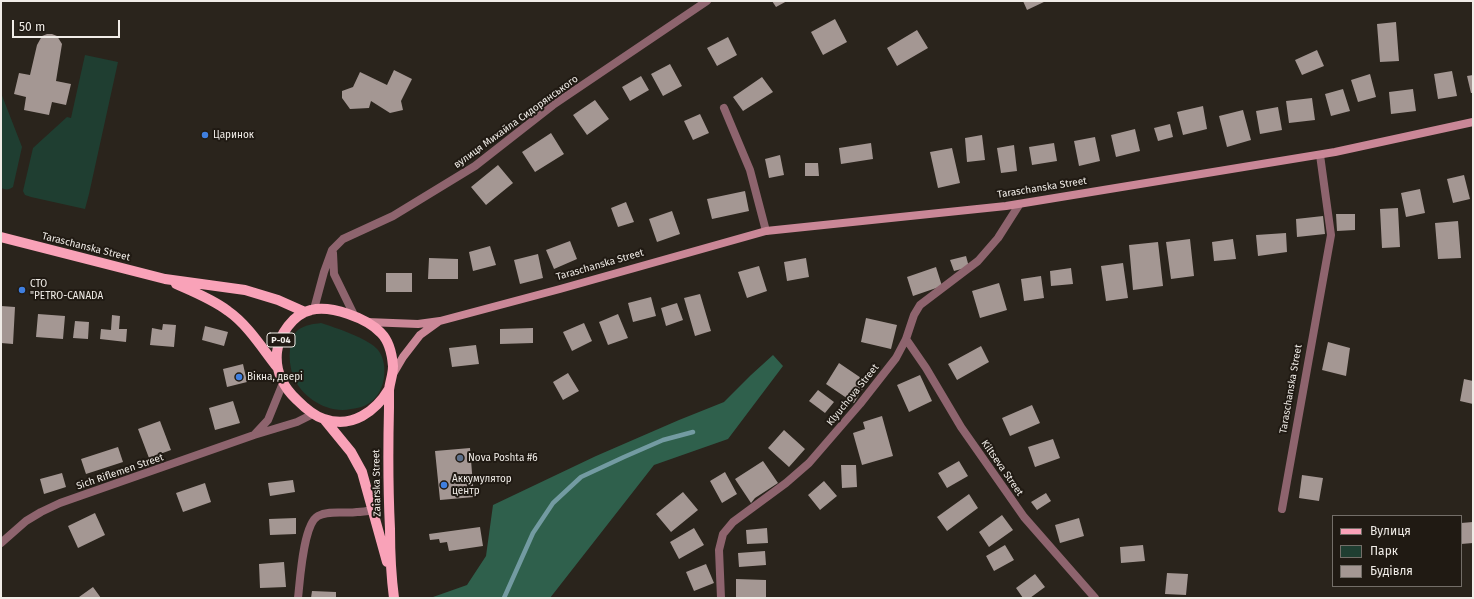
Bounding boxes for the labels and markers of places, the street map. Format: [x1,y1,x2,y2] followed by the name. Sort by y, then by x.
[213,129,254,141] place label: Царинок
[200,130,210,140] marker: Царинок
[30,278,103,302] place label: СТО "PETRO-CANADA
[17,285,27,295] marker: СТО "PETRO-CANADA
[247,371,303,383] place label: Вікна, двері
[234,372,244,382] marker: Вікна, двері
[468,452,537,464] place label: Nova Poshta #6
[455,453,465,463] marker: Nova Poshta #6
[452,473,512,496] place label: Аккумулятор центр
[439,480,449,490] marker: Аккумулятор центр

